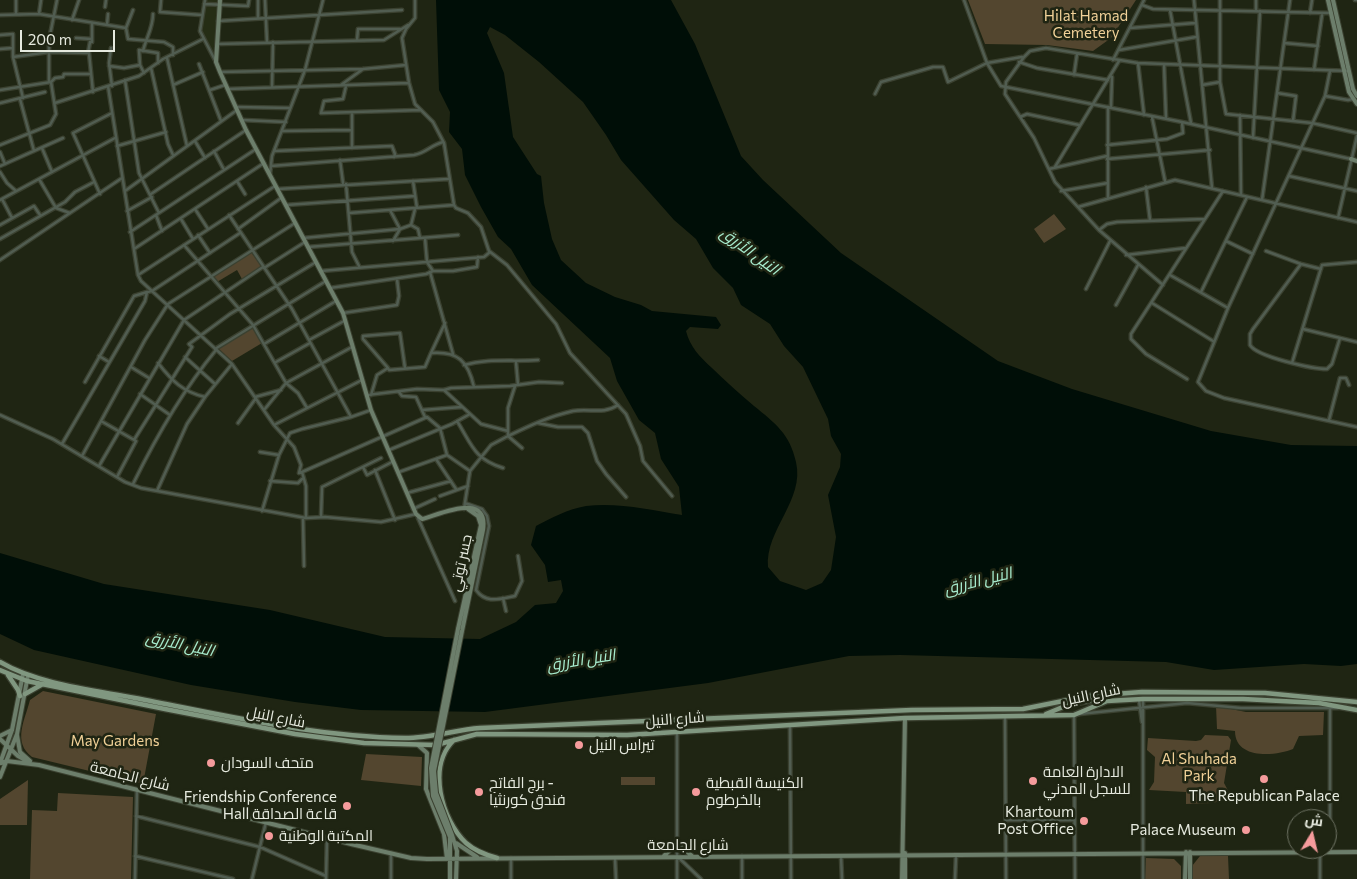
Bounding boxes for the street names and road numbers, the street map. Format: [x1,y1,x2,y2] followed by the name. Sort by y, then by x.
[446,533,476,593] street label: جسر توتي
[1060,680,1122,710] street label: شارع النيل
[245,702,307,732] street label: شارع النيل
[645,708,705,730] street label: شارع النيل
[88,757,172,795] street label: شارع الجامعة
[647,836,729,854] street label: شارع الجامعة

